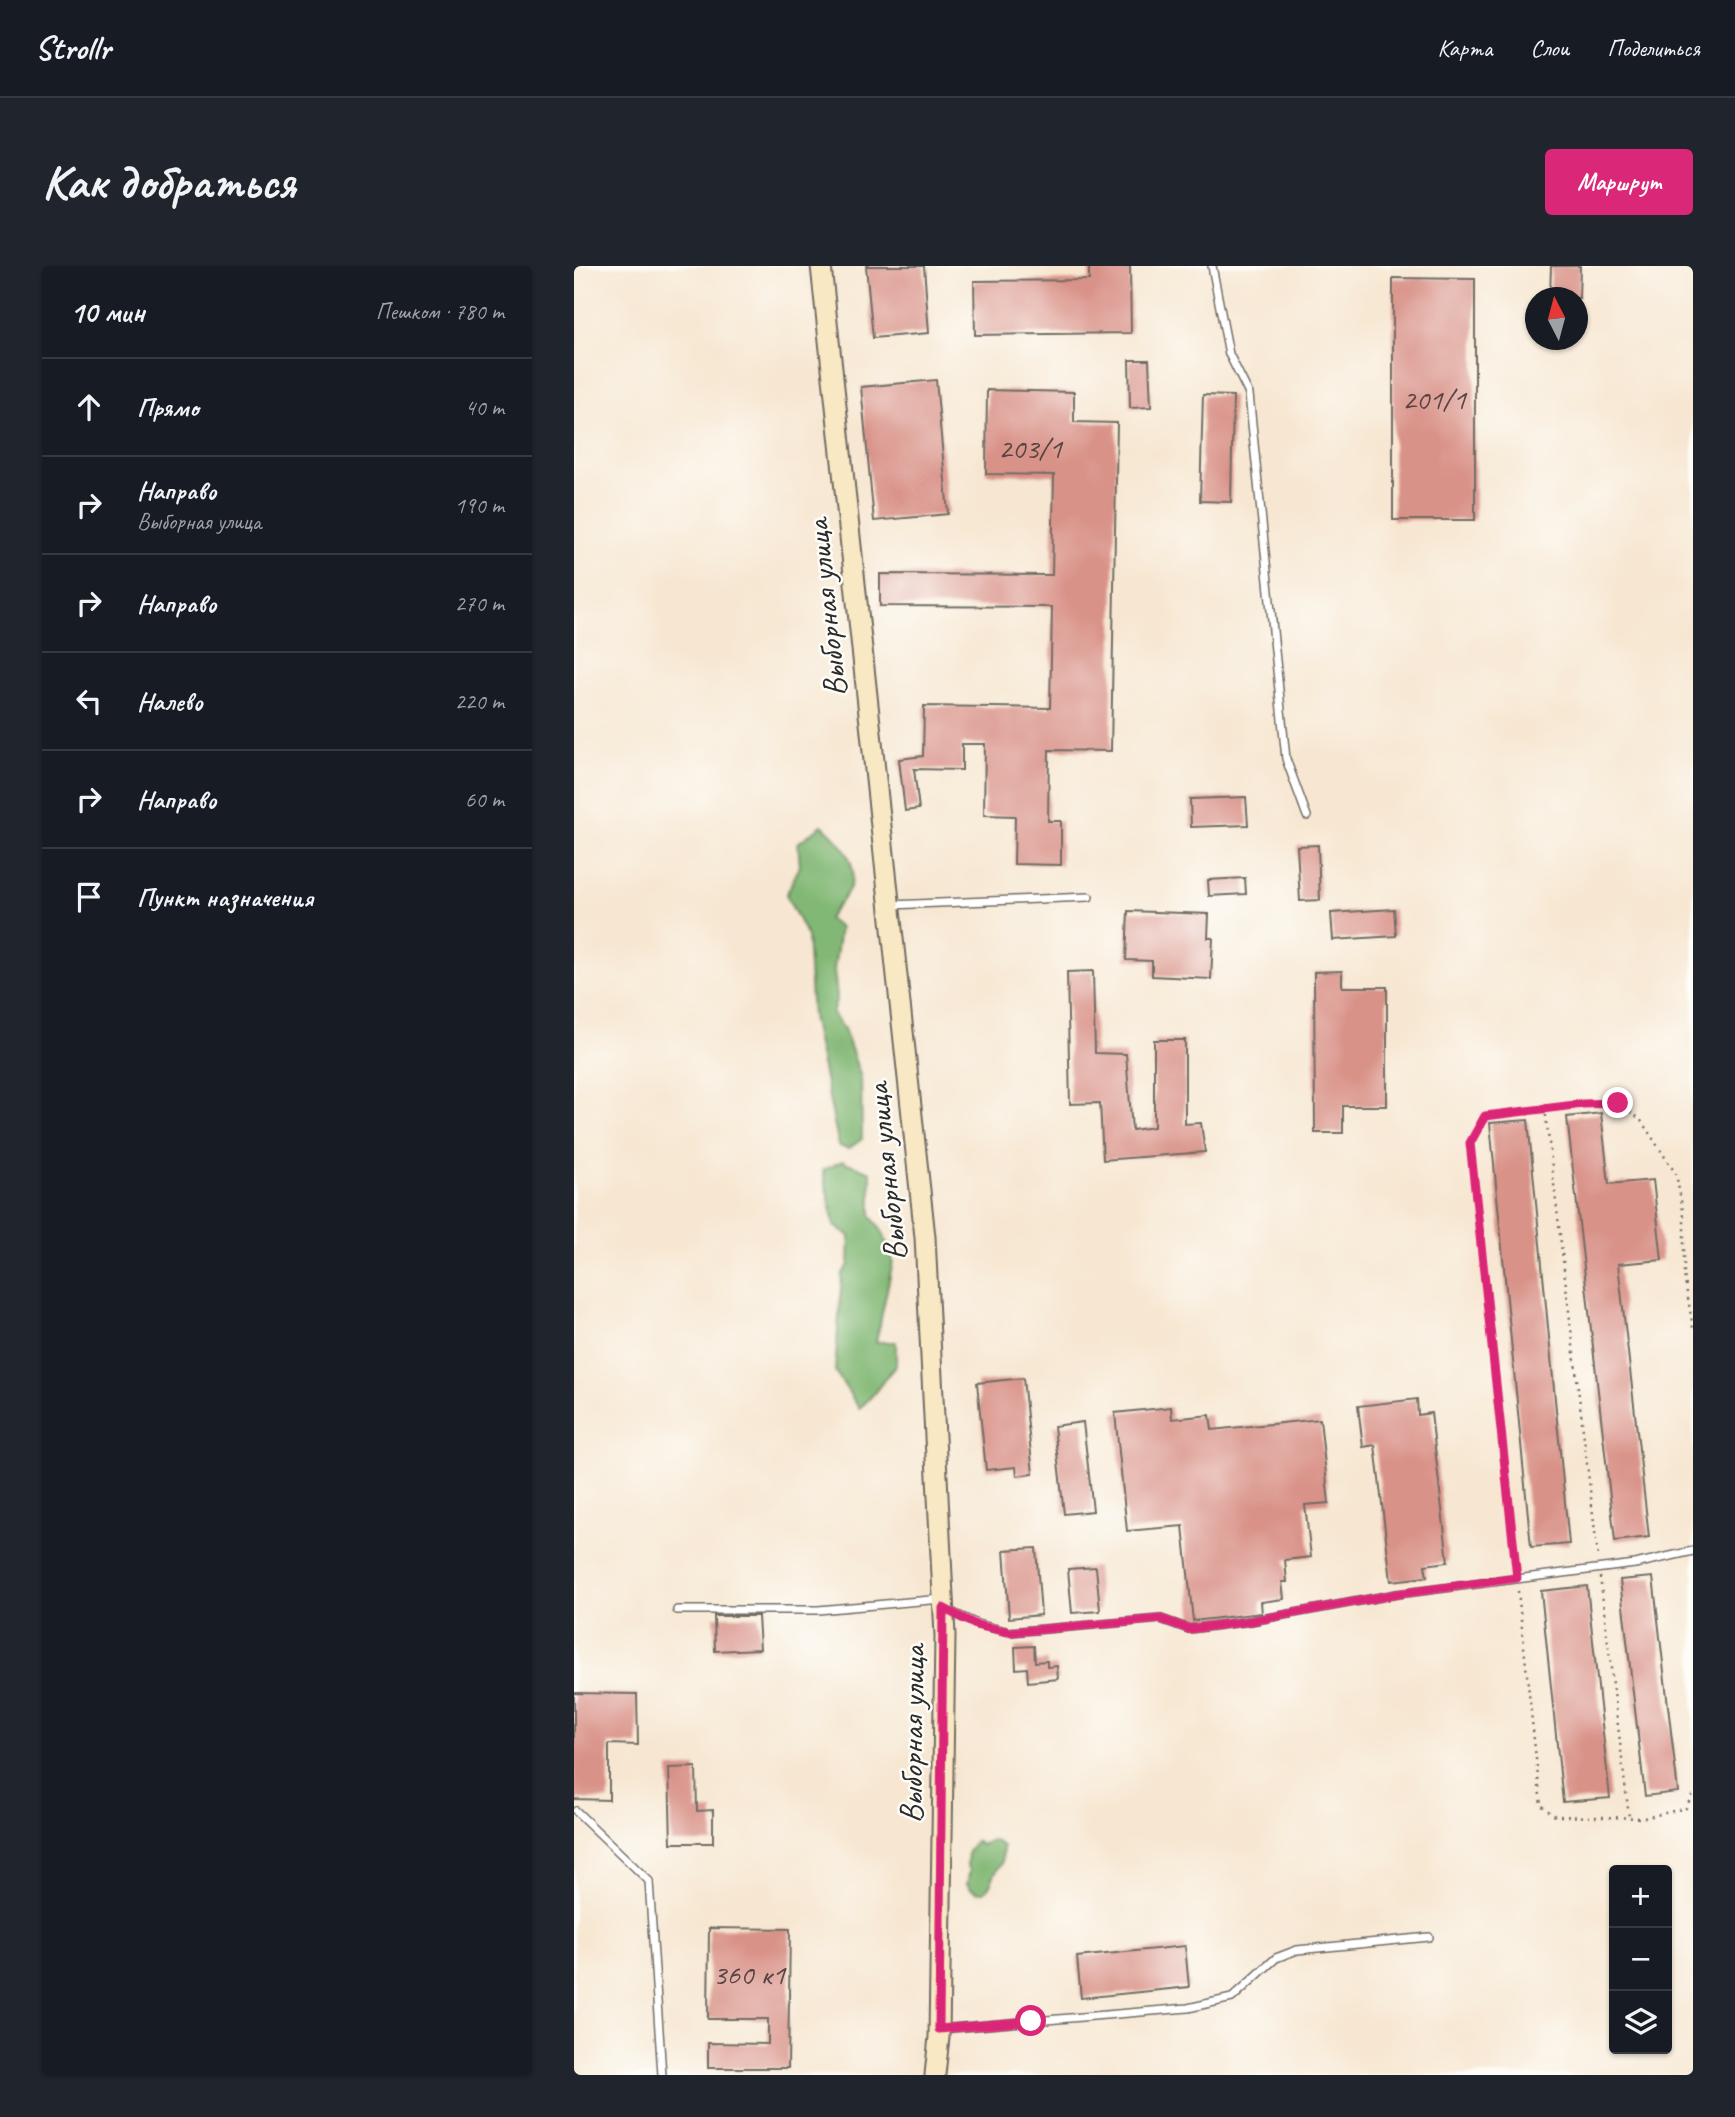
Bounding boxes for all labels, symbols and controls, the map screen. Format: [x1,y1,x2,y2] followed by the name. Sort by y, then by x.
[35,27,110,69] text: Strollr
[1438,33,1492,63] text: Карта
[1530,33,1569,63] text: Слои
[1607,33,1700,63] text: Поделиться
[1545,149,1693,215] button: Маршрут
[42,151,295,213] text: Как добраться
[1525,287,1588,350] north arrow
[70,293,145,331] text: 10 мин
[376,297,504,326] text: Пешком · 780 m
[1402,380,1467,418] house number: 201/1
[70,388,108,426] icon: ahead
[137,391,199,424] text: Прямо
[465,393,504,422] text: 40 m
[998,429,1063,467] house number: 203/1
[137,474,216,507] text: Направо
[70,486,108,524] icon: right
[455,491,504,520] text: 190 m
[137,507,261,536] text: Выборная улица
[796,515,856,699] street label: Выборная улица
[70,584,108,622] icon: right
[137,587,216,620] text: Направо
[455,589,504,618] text: 270 m
[70,682,108,720] icon: left
[137,685,203,718] text: Налево
[455,687,504,716] text: 220 m
[70,780,108,818] icon: right
[137,783,216,816] text: Направо
[465,785,504,814] text: 60 m
[70,878,108,916] icon: arrive
[137,881,313,914] text: Пункт назначения
[856,1079,916,1263] street label: Выборная улица
[1602,1087,1633,1118] route end
[889,1642,935,1823] street label: Выборная улица
[1609,1865,1672,2054] map controls
[1609,1865,1672,1928] button: +
[1609,1928,1672,1991] button: −
[713,1955,787,1993] house number: 360 к1
[1609,1991,1672,2054] button: layers
[1015,2005,1046,2036] route start

